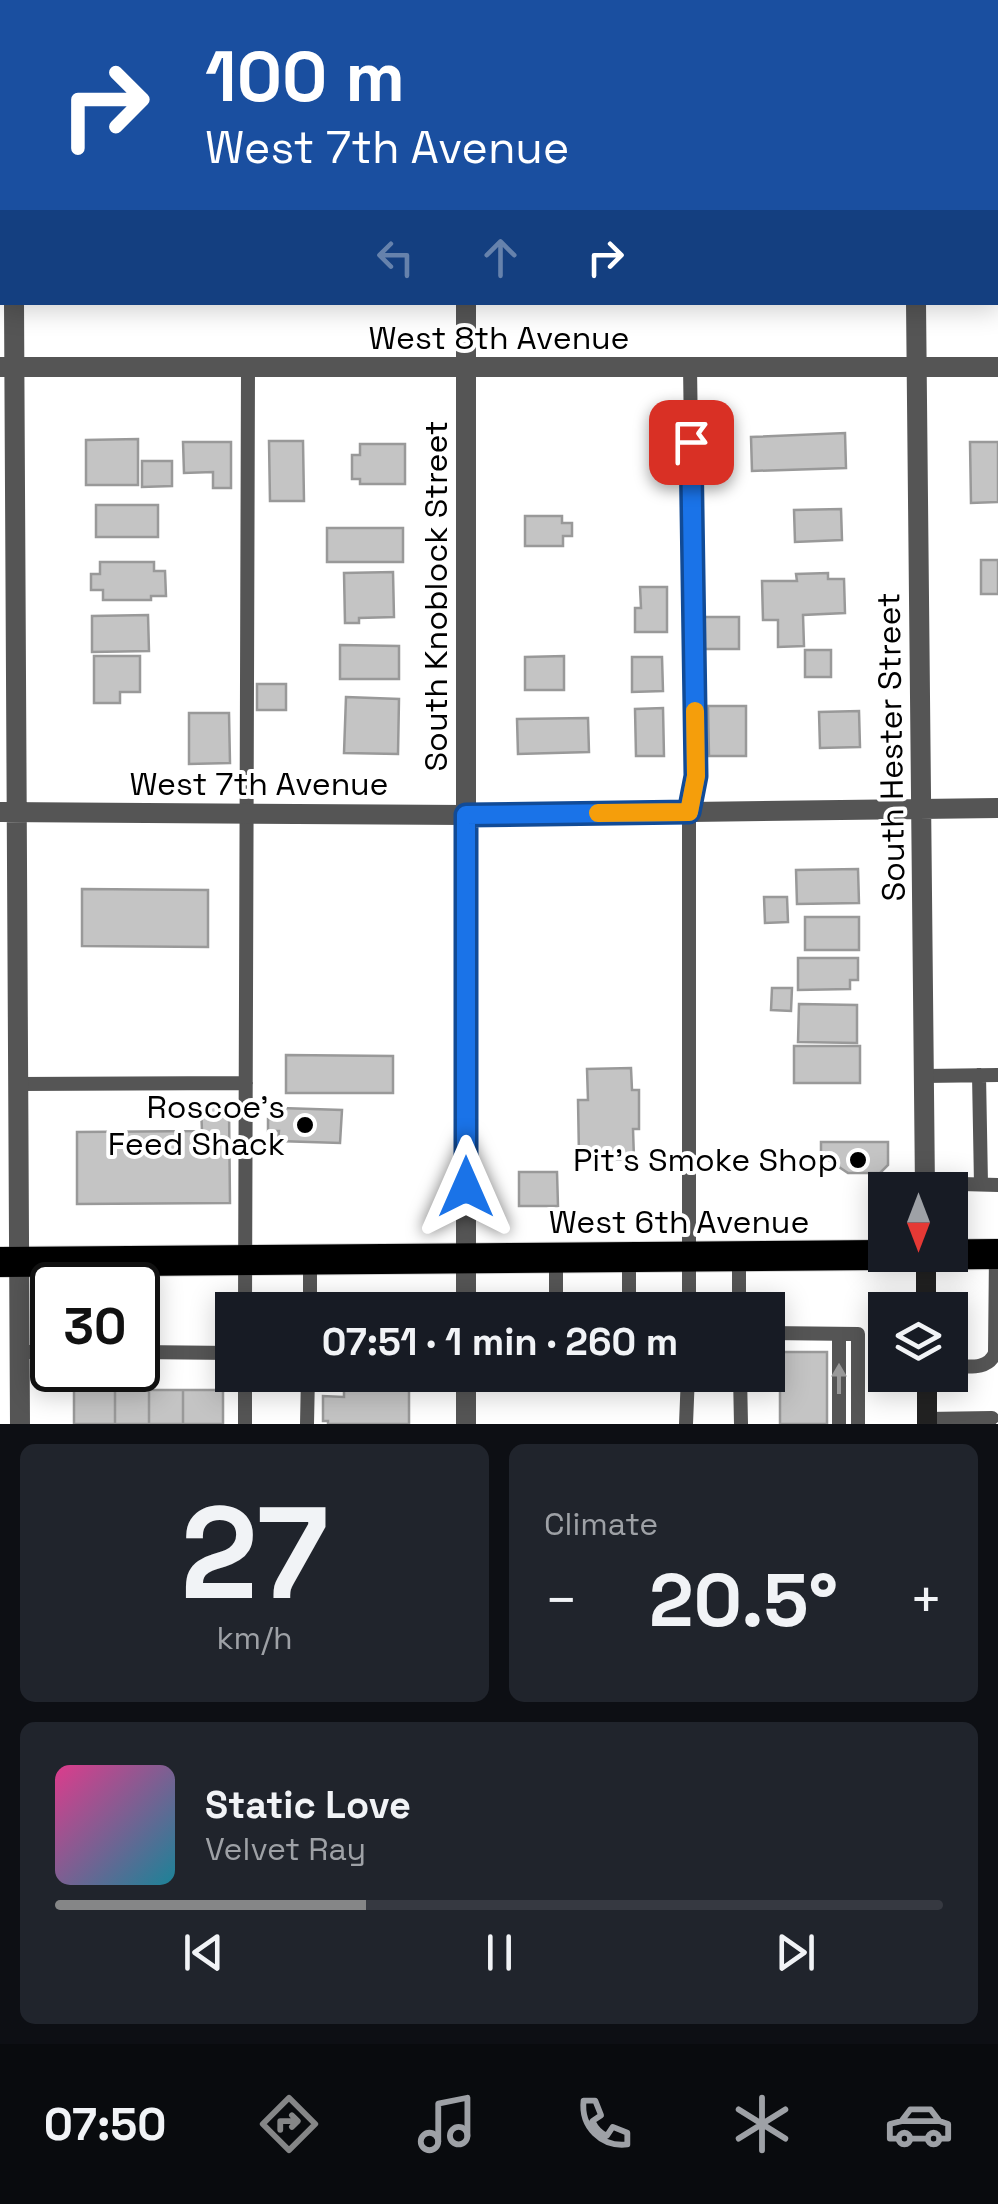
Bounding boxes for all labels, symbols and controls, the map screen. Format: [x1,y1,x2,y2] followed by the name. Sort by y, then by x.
[205,32,405,121] text: 100 m
[40,40,170,170] icon: right
[205,119,569,176] text: West 7th Avenue
[368,230,423,285] icon: left
[473,230,528,285] icon: ahead
[578,230,633,285] icon: right
[368,318,630,358] street label: West 8th Avenue
[649,400,734,485] pin
[664,415,719,470] icon: arrive
[416,420,456,772] street label: South Knoblock Street
[868,592,914,902] street label: South Hester Street
[129,764,389,804] street label: West 7th Avenue
[108,1087,285,1164] place label: Roscoe's Feed Shack
[294,1114,316,1136] marker: Roscoe's Feed Shack
[414,1135,518,1239] position arrow
[573,1140,838,1180] place label: Pit's Smoke Shop
[847,1149,869,1171] marker: Pit's Smoke Shop
[868,1172,968,1272] north arrow
[868,1172,968,1392] map controls
[549,1202,809,1242] street label: West 6th Avenue
[30,1262,160,1392] speed limit sign: 30
[868,1292,968,1392] button: layers
[322,1318,678,1366] text: 07:51 · 1 min · 260 m
[831,1362,847,1394] one-way arrow
[181,1470,328,1636] text: 27
[544,1504,658,1544] text: Climate
[649,1552,838,1648] text: 20.5°
[544,1565,578,1635] text: −
[909,1565,943,1635] text: +
[216,1618,293,1658] text: km/h
[205,1781,411,1829] text: Static Love
[205,1829,366,1869] text: Velvet Ray
[176,1925,231,1980] icon: previous
[472,1925,527,1980] icon: pause
[768,1925,823,1980] icon: next
[254,2089,324,2159] icon: directions
[412,2089,482,2159] icon: music
[569,2089,639,2159] icon: phone
[727,2089,797,2159] icon: climate
[884,2089,954,2159] icon: car
[44,2096,167,2153] text: 07:50

